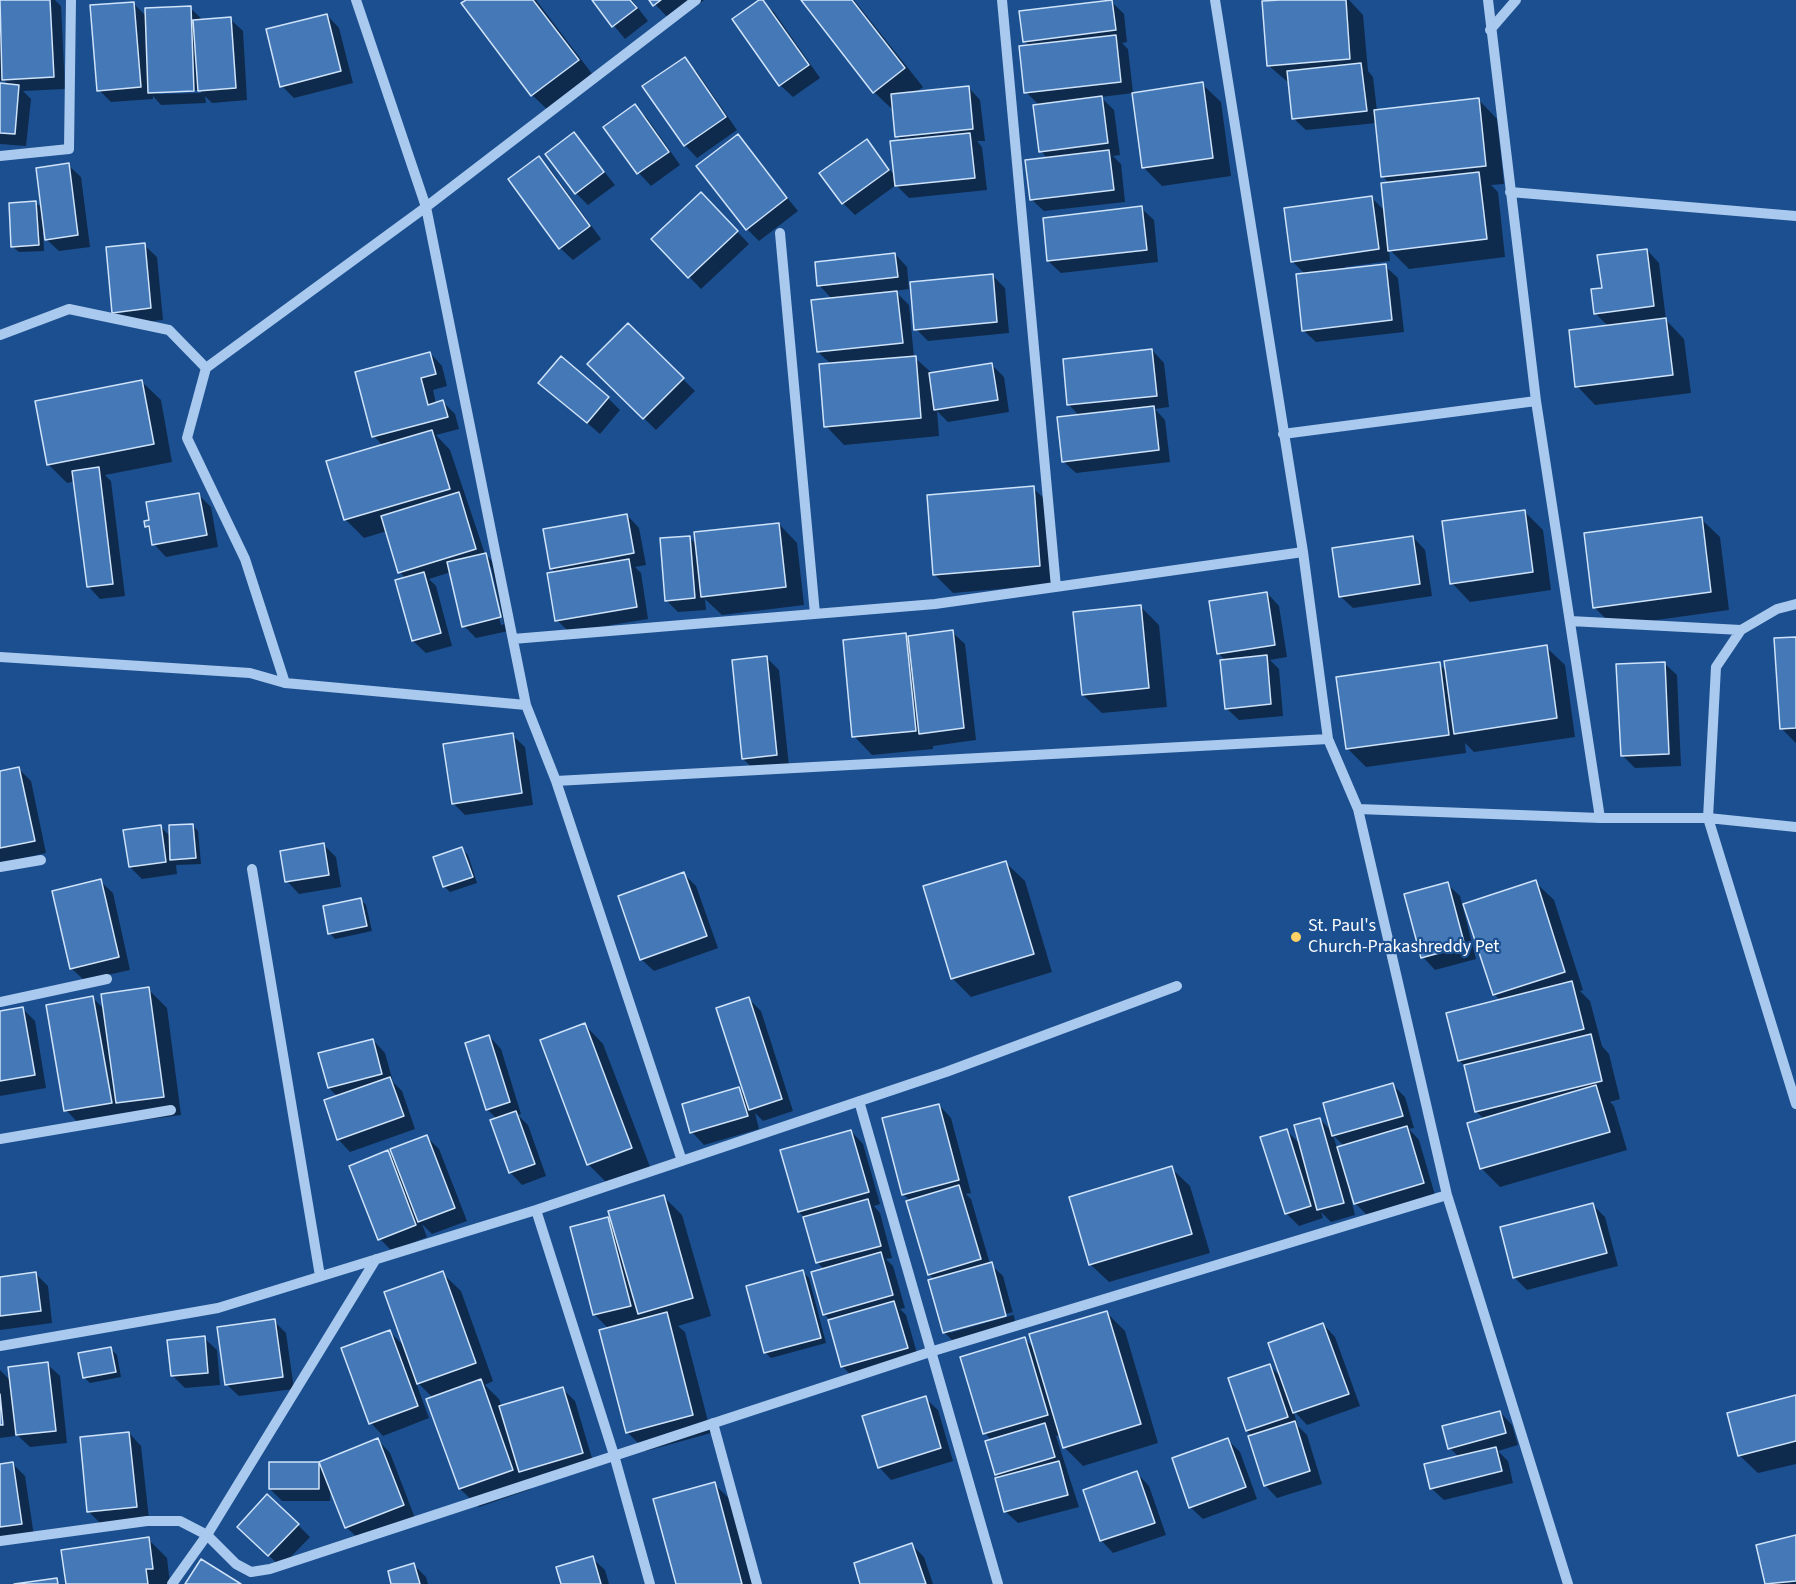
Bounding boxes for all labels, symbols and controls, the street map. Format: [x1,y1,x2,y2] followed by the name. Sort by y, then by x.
[1308,916,1499,958] place label: St. Paul's Church-Prakashreddy Pet
[1289,930,1303,944] marker: St. Paul's Church-Prakashreddy Pet

